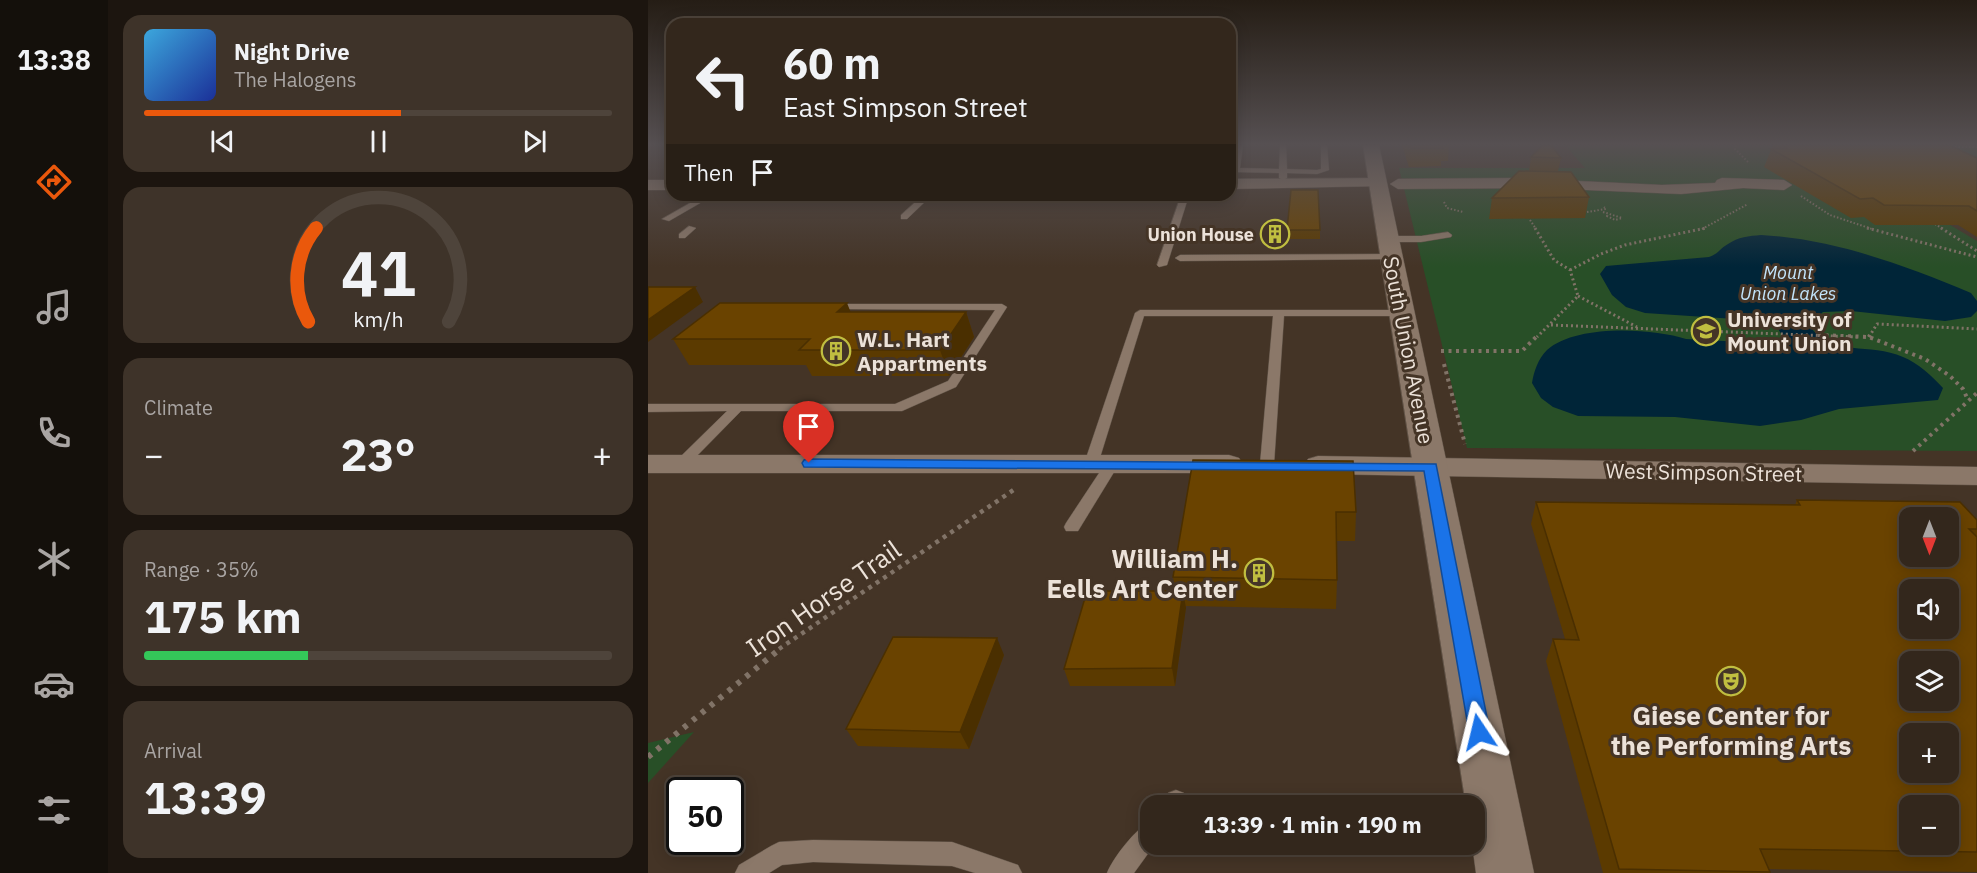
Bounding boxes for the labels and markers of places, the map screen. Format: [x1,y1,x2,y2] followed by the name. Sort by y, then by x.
[1259,218,1291,250] building icon: Union House
[1147,223,1254,246] place label: Union House
[1727,305,1852,357] place label: University of Mount Union
[1690,315,1722,347] school or university icon: University of Mount Union
[857,325,987,377] place label: W.L. Hart Appartments
[820,335,852,367] building icon: W.L. Hart Appartments
[783,401,834,463] pin
[1047,541,1238,605] place label: William H. Eells Art Center
[1243,557,1275,589] building icon: William H. Eells Art Center
[1715,665,1747,697] theatre icon: Giese Center for the Performing Arts
[1611,698,1851,762] place label: Giese Center for the Performing Arts

